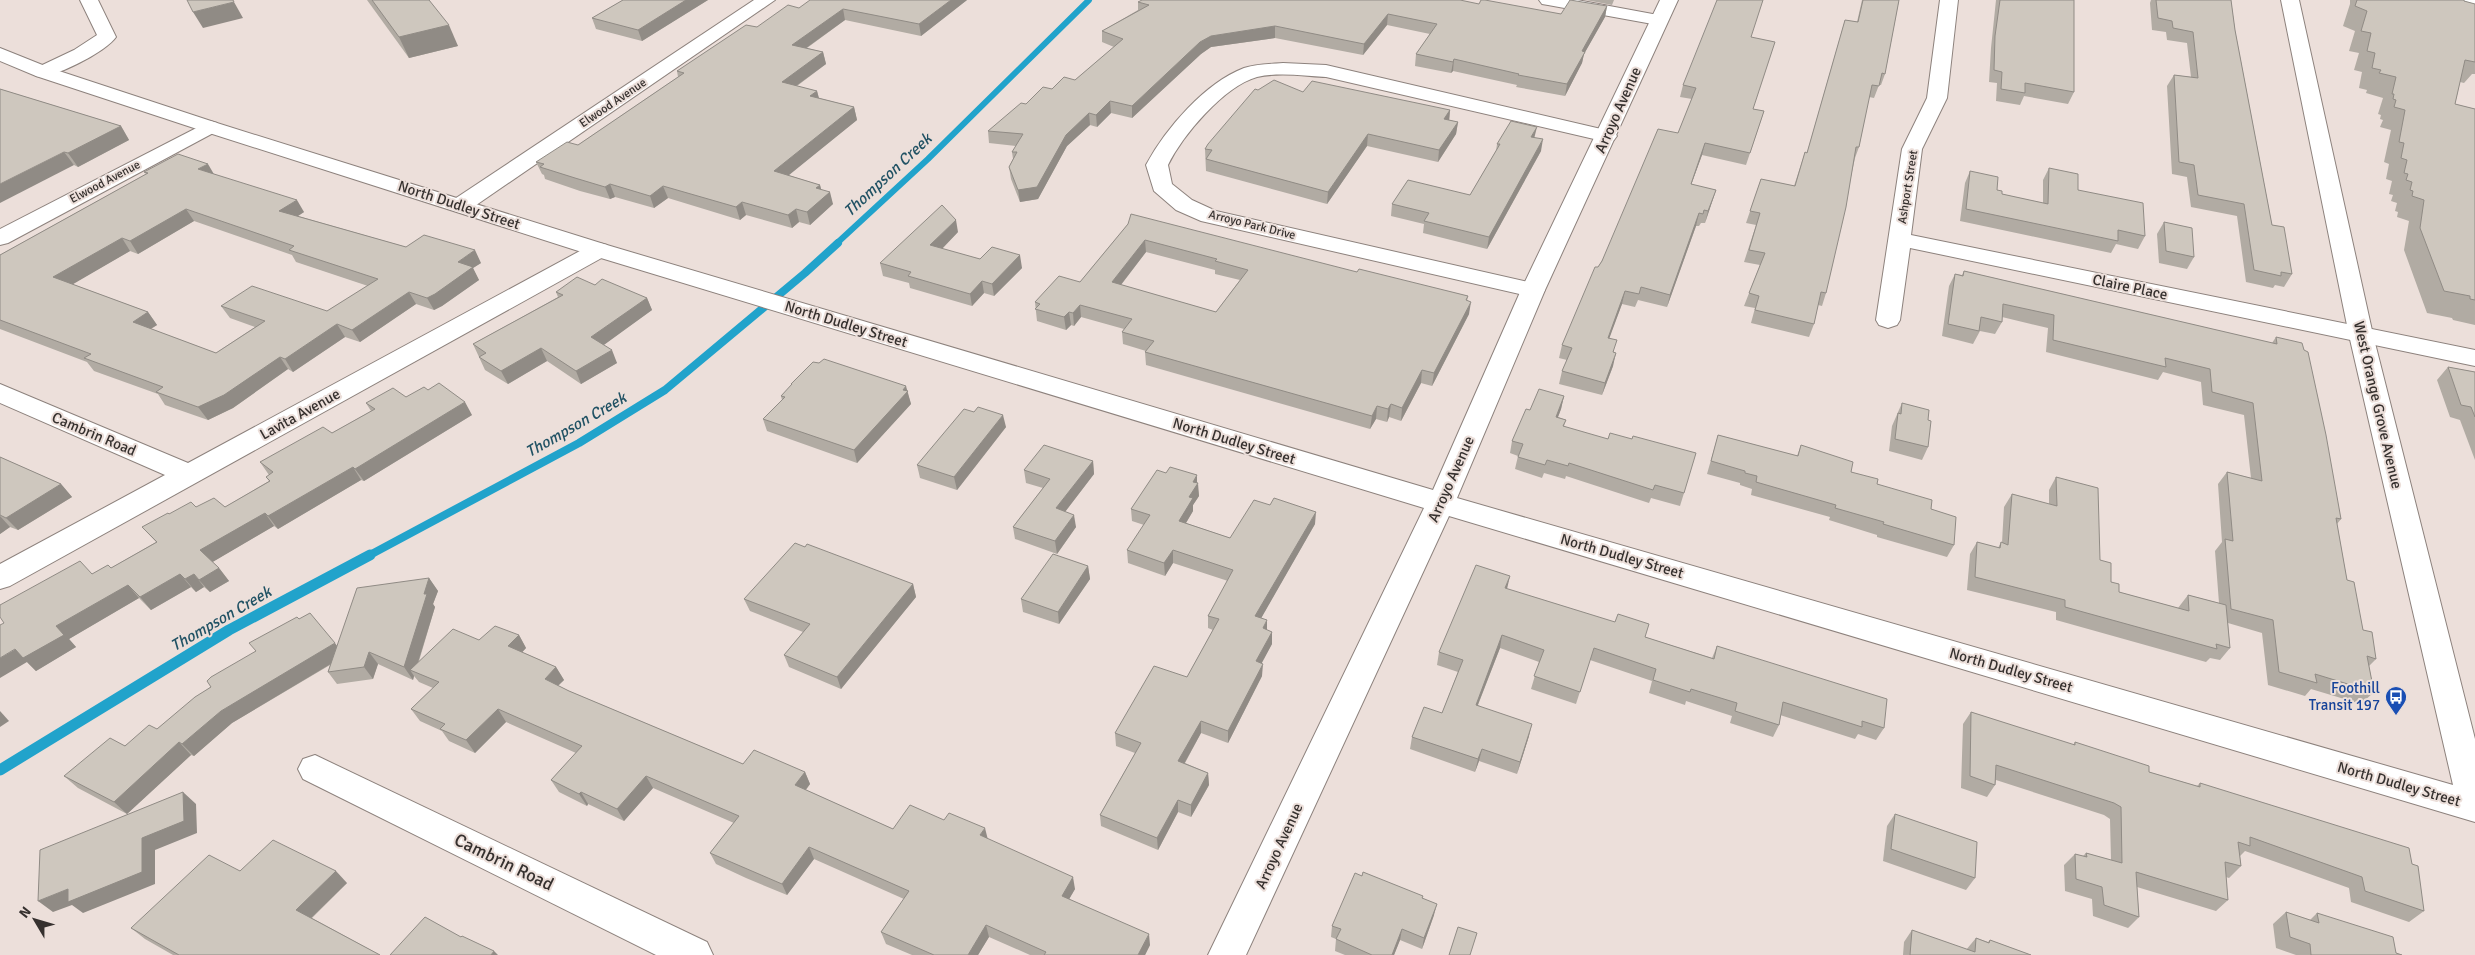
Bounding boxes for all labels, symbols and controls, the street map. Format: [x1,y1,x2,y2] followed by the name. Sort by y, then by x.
[1591,64,1645,156] street label: Arroyo Avenue
[577,75,649,131] street label: Elwood Avenue
[840,128,938,221] water label: Thompson Creek
[1895,149,1921,225] street label: Ashport Street
[67,157,143,207] street label: Elwood Avenue
[396,177,522,233] street label: North Dudley Street
[1207,207,1297,243] street label: Arroyo Park Drive
[2091,270,2169,304] street label: Claire Place
[782,297,910,351] street label: North Dudley Street
[2350,319,2406,491] street label: West Orange Grove Avenue
[257,385,343,443] street label: Lavita Avenue
[522,387,632,462] water label: Thompson Creek
[49,408,139,460] street label: Cambrin Road
[1170,414,1298,468] street label: North Dudley Street
[1424,433,1478,525] street label: Arroyo Avenue
[1558,530,1686,582] street label: North Dudley Street
[167,581,277,656] water label: Thompson Creek
[1947,644,2075,696] street label: North Dudley Street
[2309,679,2380,714] place label: Foothill Transit 197
[2384,685,2408,716] bus stop icon: Foothill Transit 197
[2335,758,2463,810] street label: North Dudley Street
[1251,800,1307,892] street label: Arroyo Avenue
[451,828,557,896] street label: Cambrin Road
[10,895,60,945] north arrow
[15,903,35,921] text: N

